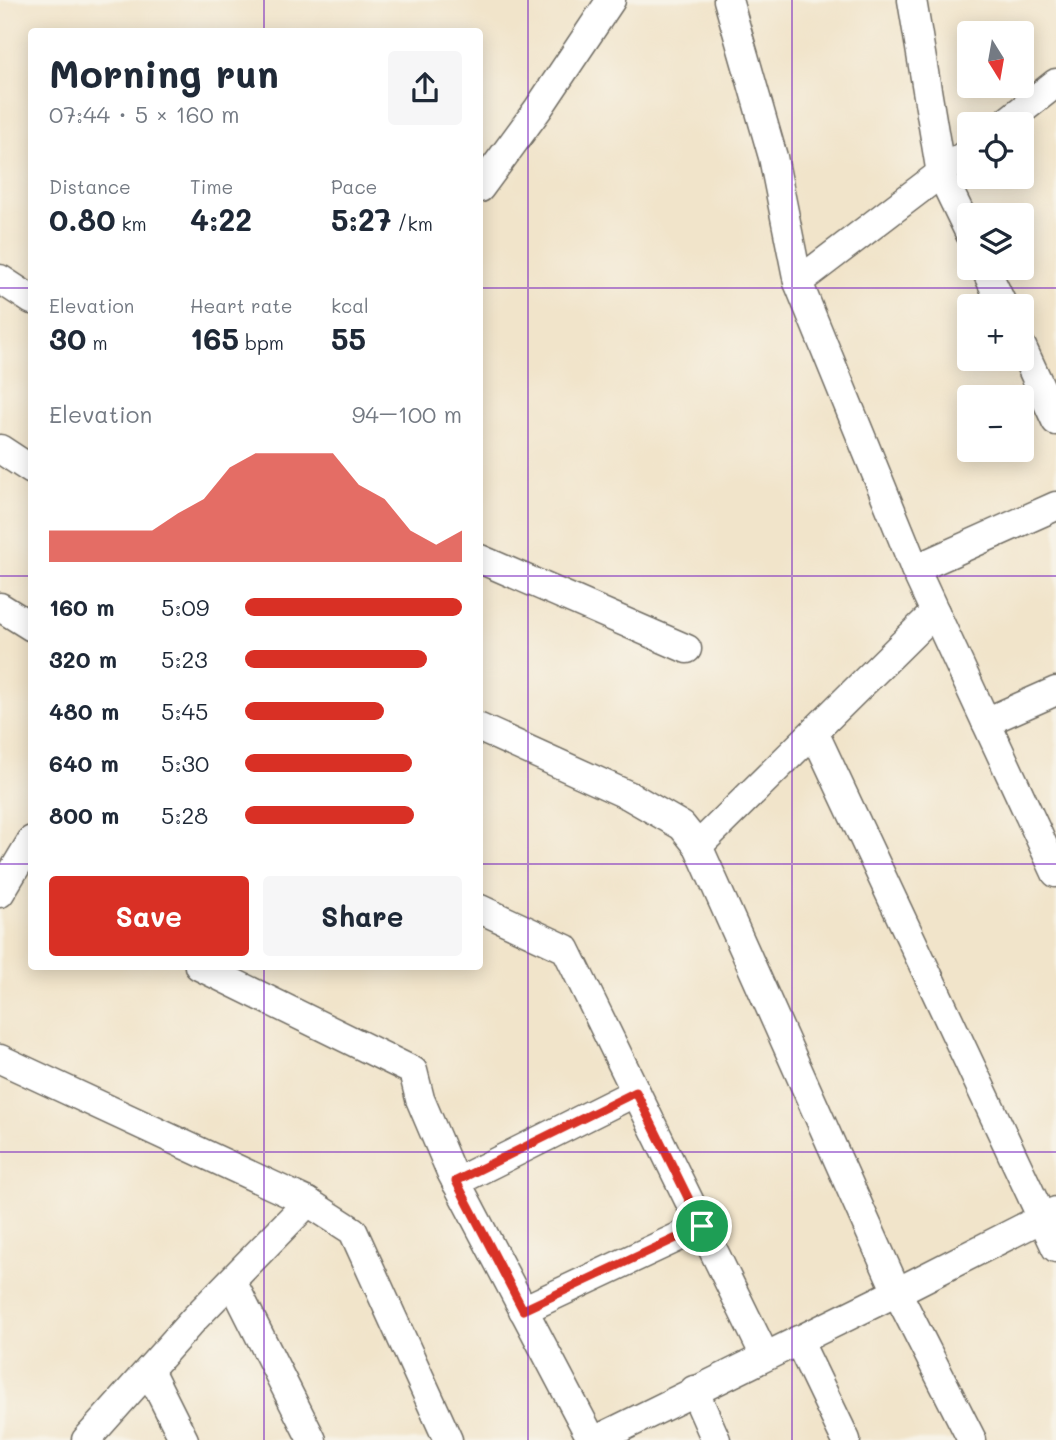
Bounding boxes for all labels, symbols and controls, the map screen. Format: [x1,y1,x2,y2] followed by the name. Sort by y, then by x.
[957,21,1034,98] north arrow
[957,21,1034,462] map controls
[49,48,279,98] text: Morning run
[388,51,462,125] button: share
[49,99,239,129] text: 07:44 · 5 × 160 m
[957,112,1034,189] button: locate
[49,174,131,199] text: Distance
[190,174,233,199] text: Time
[331,174,377,199] text: Pace
[49,199,115,239] text: 0.80
[190,199,252,239] text: 4:22
[331,199,392,239] text: 5:27
[957,203,1034,280] button: layers
[115,211,147,236] text: km
[392,211,433,236] text: /km
[49,293,134,318] text: Elevation
[190,293,293,318] text: Heart rate
[331,293,369,318] text: kcal
[957,294,1034,371] button: +
[49,318,86,358] text: 30
[190,318,239,358] text: 165
[331,318,366,358] text: 55
[86,330,108,355] text: m
[239,330,284,355] text: bpm
[957,385,1034,462] button: −
[49,399,152,429] text: Elevation
[352,399,462,429] text: 94–100 m
[49,592,114,622] text: 160 m
[161,592,209,622] text: 5:09
[49,644,117,674] text: 320 m
[161,644,208,674] text: 5:23
[49,696,119,726] text: 480 m
[161,696,208,726] text: 5:45
[49,748,119,778] text: 640 m
[161,748,209,778] text: 5:30
[49,800,119,830] text: 800 m
[161,800,208,830] text: 5:28
[49,876,249,956] button: Save
[263,876,462,956] button: Share
[672,1196,732,1256] pin
[683,1207,721,1245] icon: arrive

